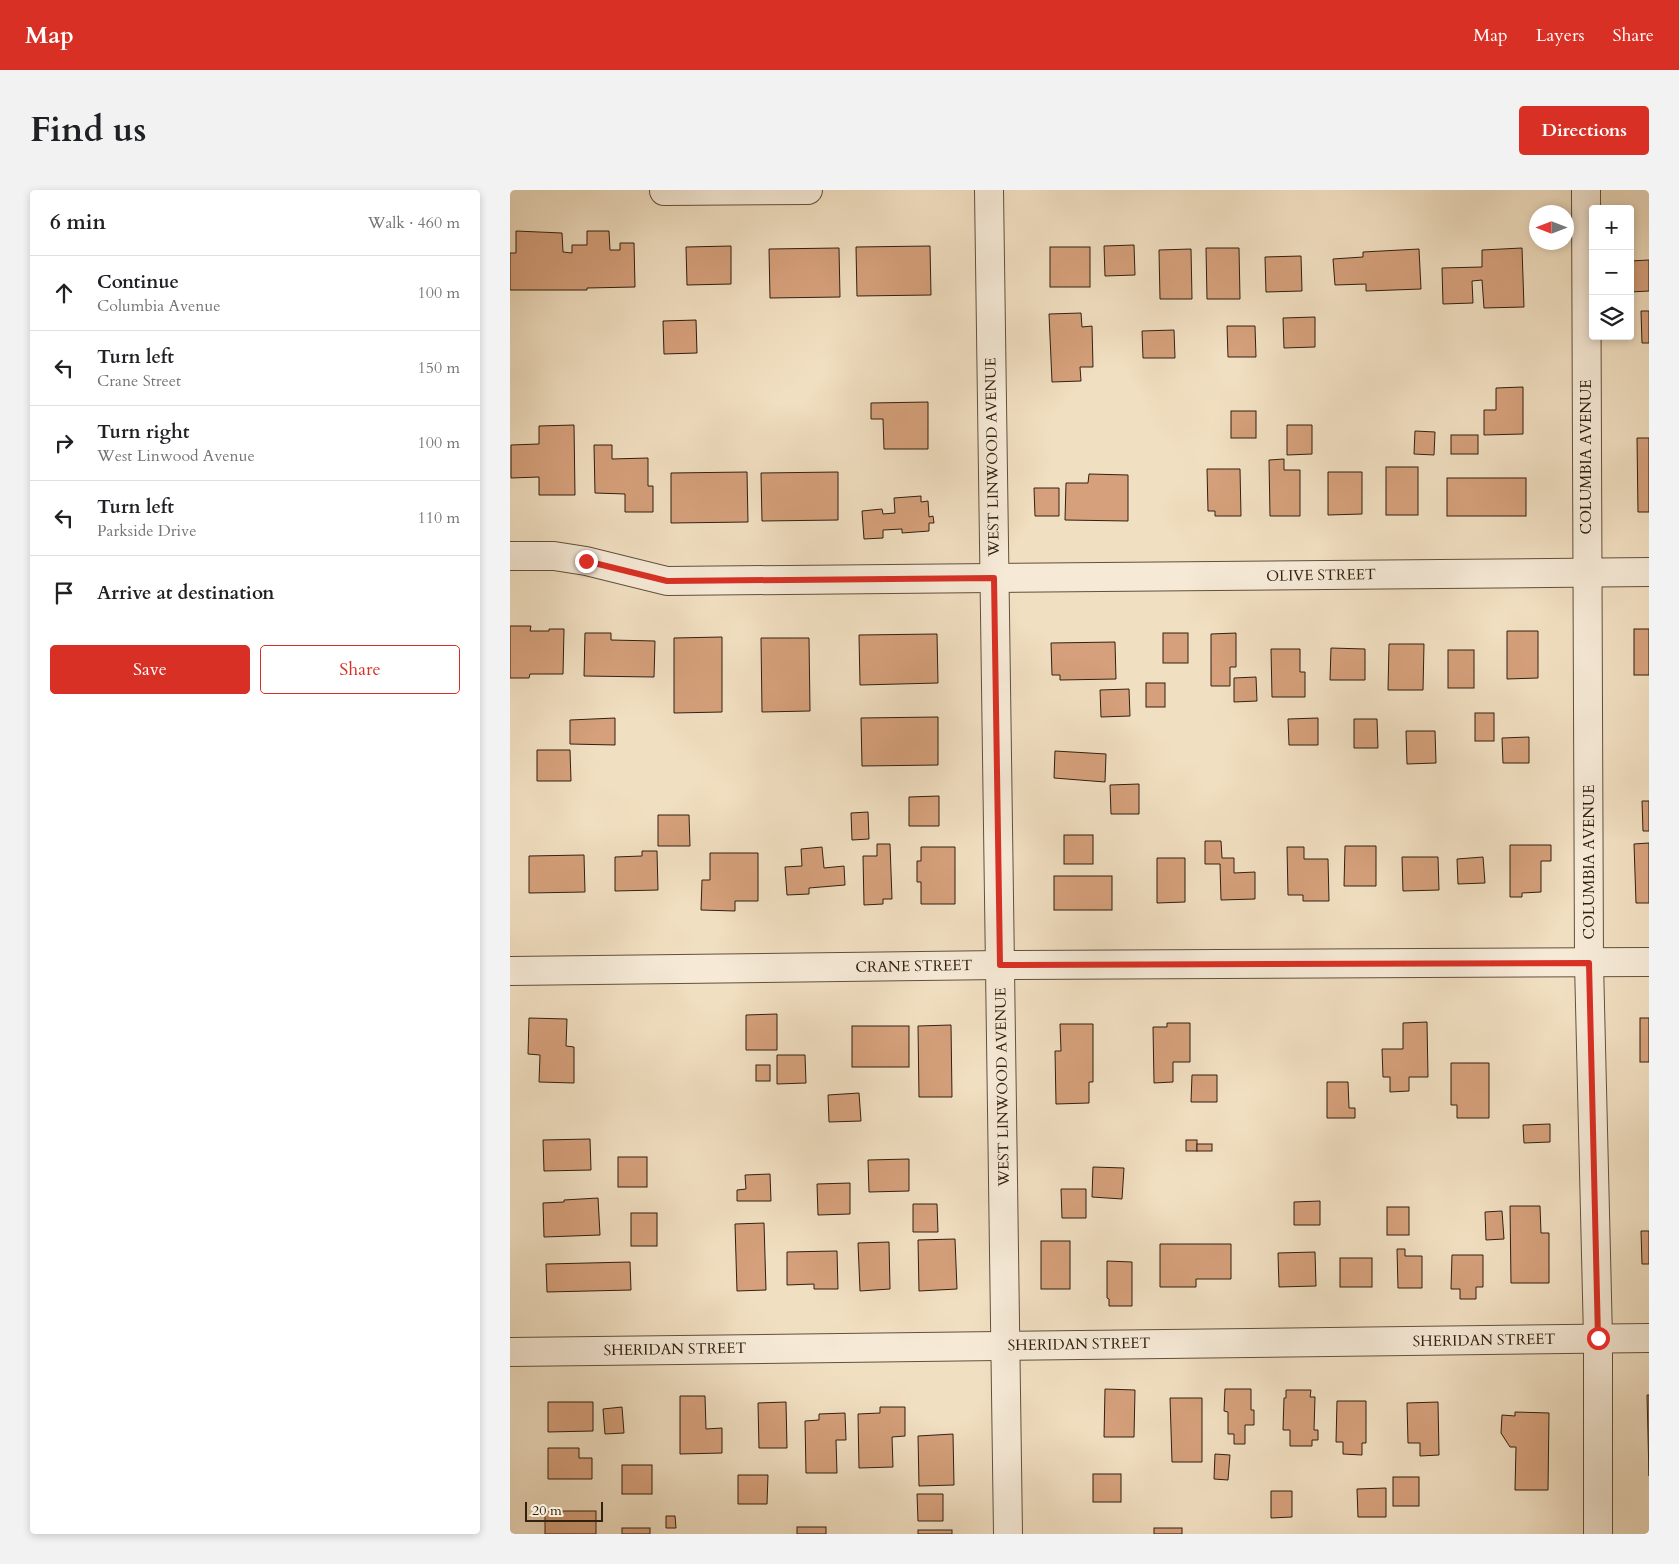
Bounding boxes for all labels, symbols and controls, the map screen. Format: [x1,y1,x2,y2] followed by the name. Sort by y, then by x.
[25,19,74,52] text: Map
[1473,23,1508,48] text: Map
[1536,23,1585,48] text: Layers
[1613,23,1654,48] text: Share
[30,106,146,154] text: Find us
[1519,106,1649,155] button: Directions
[1529,205,1574,250] north arrow
[1589,205,1634,340] map controls
[1589,205,1634,250] button: +
[50,208,106,237] text: 6 min
[368,212,460,234] text: Walk · 460 m
[1589,250,1634,295] button: −
[97,269,179,295] text: Continue
[50,279,78,307] icon: ahead
[418,282,460,304] text: 100 m
[97,295,220,317] text: Columbia Avenue
[1589,295,1634,340] button: layers
[97,344,174,370] text: Turn left
[50,354,78,382] icon: left
[418,357,460,379] text: 150 m
[980,357,1004,558] street label: WEST LINWOOD AVENUE
[97,370,181,392] text: Crane Street
[1576,379,1596,535] street label: COLUMBIA AVENUE
[97,419,189,445] text: Turn right
[50,429,78,457] icon: right
[418,432,460,454] text: 100 m
[97,445,255,467] text: West Linwood Avenue
[97,494,174,520] text: Turn left
[50,504,78,532] icon: left
[418,507,460,529] text: 110 m
[97,520,196,542] text: Parkside Drive
[575,550,598,573] route end
[1266,564,1376,586] street label: OLIVE STREET
[50,579,78,607] icon: arrive
[97,580,274,606] text: Arrive at destination
[50,645,250,694] button: Save
[260,645,460,694] button: Share
[1579,784,1599,940] street label: COLUMBIA AVENUE
[855,955,973,977] street label: CRANE STREET
[990,987,1014,1188] street label: WEST LINWOOD AVENUE
[1587,1327,1610,1350] route start
[1412,1329,1556,1351] street label: SHERIDAN STREET
[1007,1333,1151,1355] street label: SHERIDAN STREET
[603,1338,747,1360] street label: SHERIDAN STREET
[525,1499,602,1522] scale bar
[532,1501,562,1520] text: 20 m

